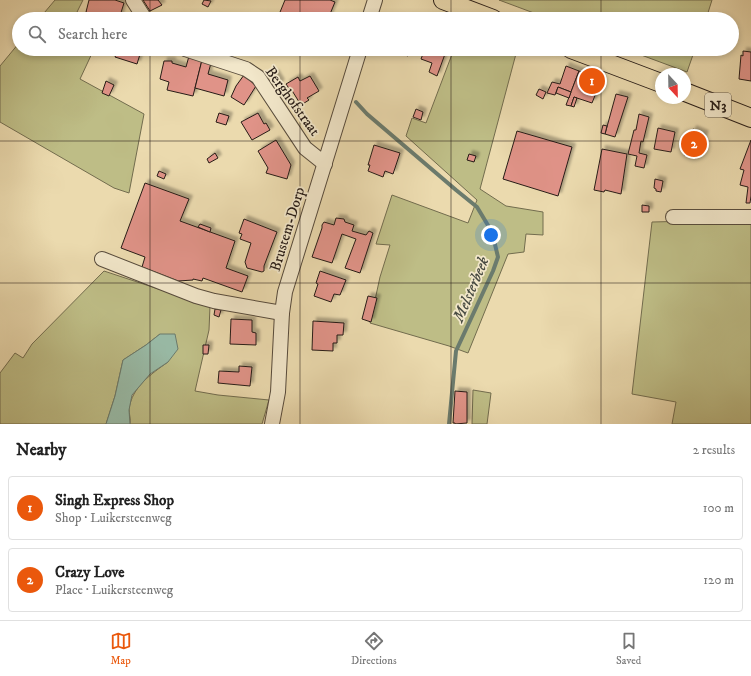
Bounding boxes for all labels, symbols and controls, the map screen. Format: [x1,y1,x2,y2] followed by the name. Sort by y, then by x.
[12,12,739,56] search box
[26,23,48,45] icon: search
[58,25,127,44] text: Search here
[261,63,324,140] street label: Berghofstraat
[579,66,605,96] pin: 1
[655,68,691,104] north arrow
[705,93,731,117] road number: N3
[681,129,707,159] pin: 2
[266,184,309,274] street label: Brustem-Dorp
[481,225,501,245] your location
[448,254,494,326] water label: Melsterbeek
[16,439,66,461] text: Nearby
[693,442,735,458] text: 2 results
[55,491,174,510] text: Singh Express Shop
[28,500,32,516] text: 1
[703,500,734,516] text: 100 m
[55,510,172,526] text: Shop · Luikersteenweg
[55,563,125,582] text: Crazy Love
[27,572,33,588] text: 2
[703,572,734,588] text: 120 m
[55,582,173,598] text: Place · Luikersteenweg
[110,630,132,668] tab: Map
[351,630,397,668] tab: Directions
[616,630,641,668] tab: Saved

